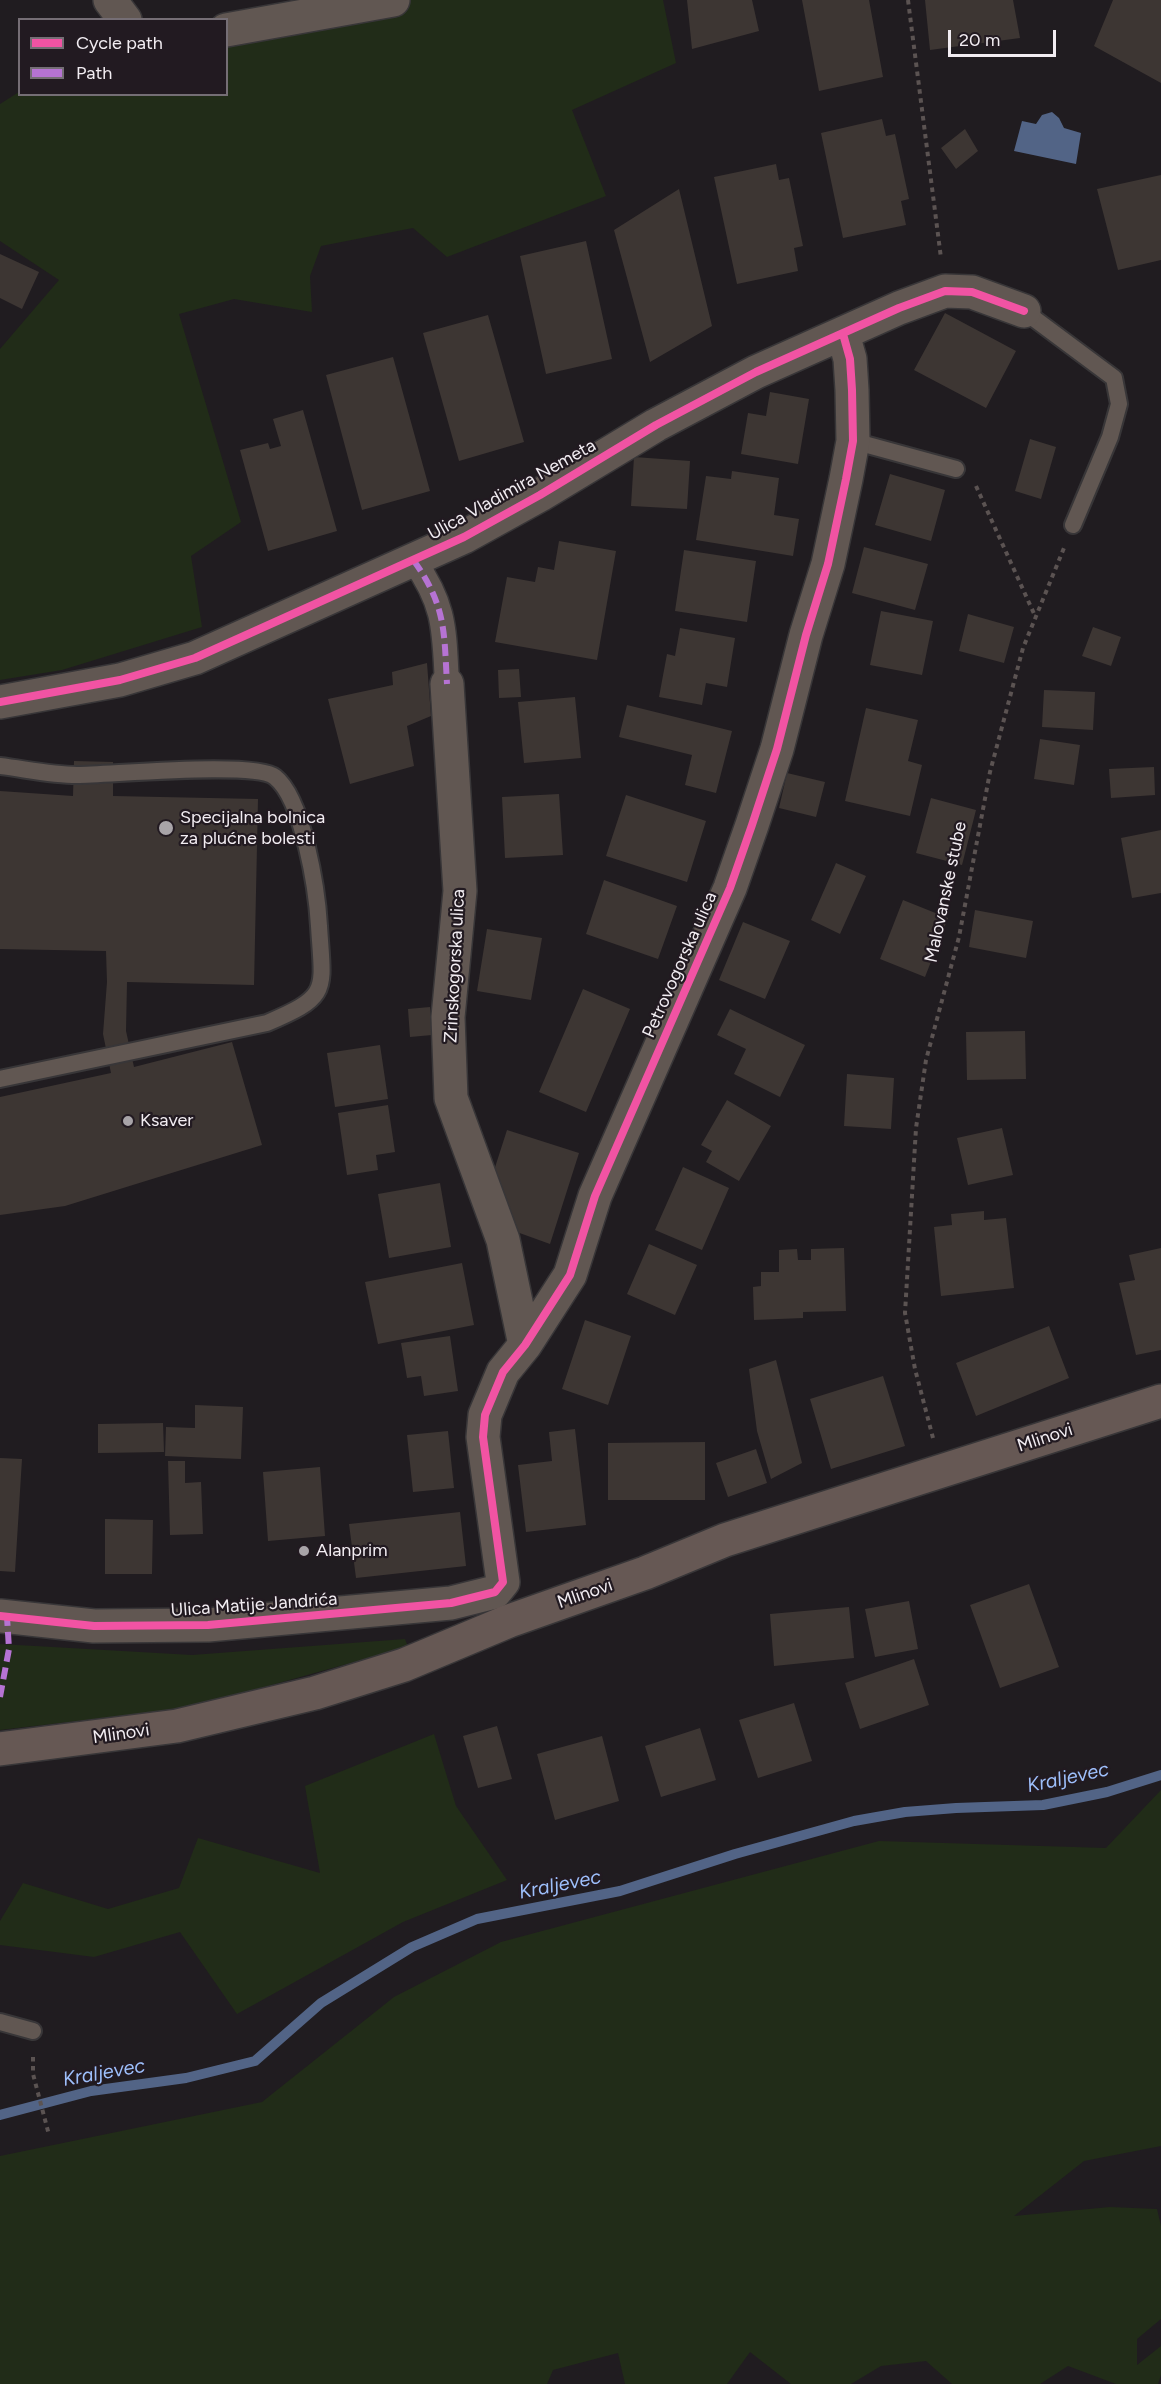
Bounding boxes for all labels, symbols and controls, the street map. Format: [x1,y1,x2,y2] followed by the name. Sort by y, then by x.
[18,18,228,96] legend
[951,18,1059,56] scale bar
[959,29,1000,51] text: 20 m
[76,32,163,54] text: Cycle path
[76,62,112,84] text: Path
[424,435,600,545] street label: Ulica Vladimira Nemeta
[180,807,325,850] place label: Specijalna bolnica za plućne bolesti
[157,819,175,837] marker: Specijalna bolnica za plućne bolesti
[920,819,972,965] street label: Malovanske stube
[440,889,470,1043] street label: Zrinskogorska ulica
[638,889,722,1041] street label: Petrovogorska ulica
[140,1110,193,1132] place label: Ksaver
[121,1114,135,1128] marker: Ksaver
[1014,1419,1076,1457] street label: Mlinovi
[316,1540,388,1562] place label: Alanprim
[297,1544,311,1558] marker: Alanprim
[554,1574,616,1614] street label: Mlinovi
[170,1588,338,1622] street label: Ulica Matije Jandrića
[91,1719,151,1749] street label: Mlinovi
[1025,1758,1111,1798] water label: Kraljevec
[517,1865,603,1905] water label: Kraljevec
[61,2054,147,2092] water label: Kraljevec

